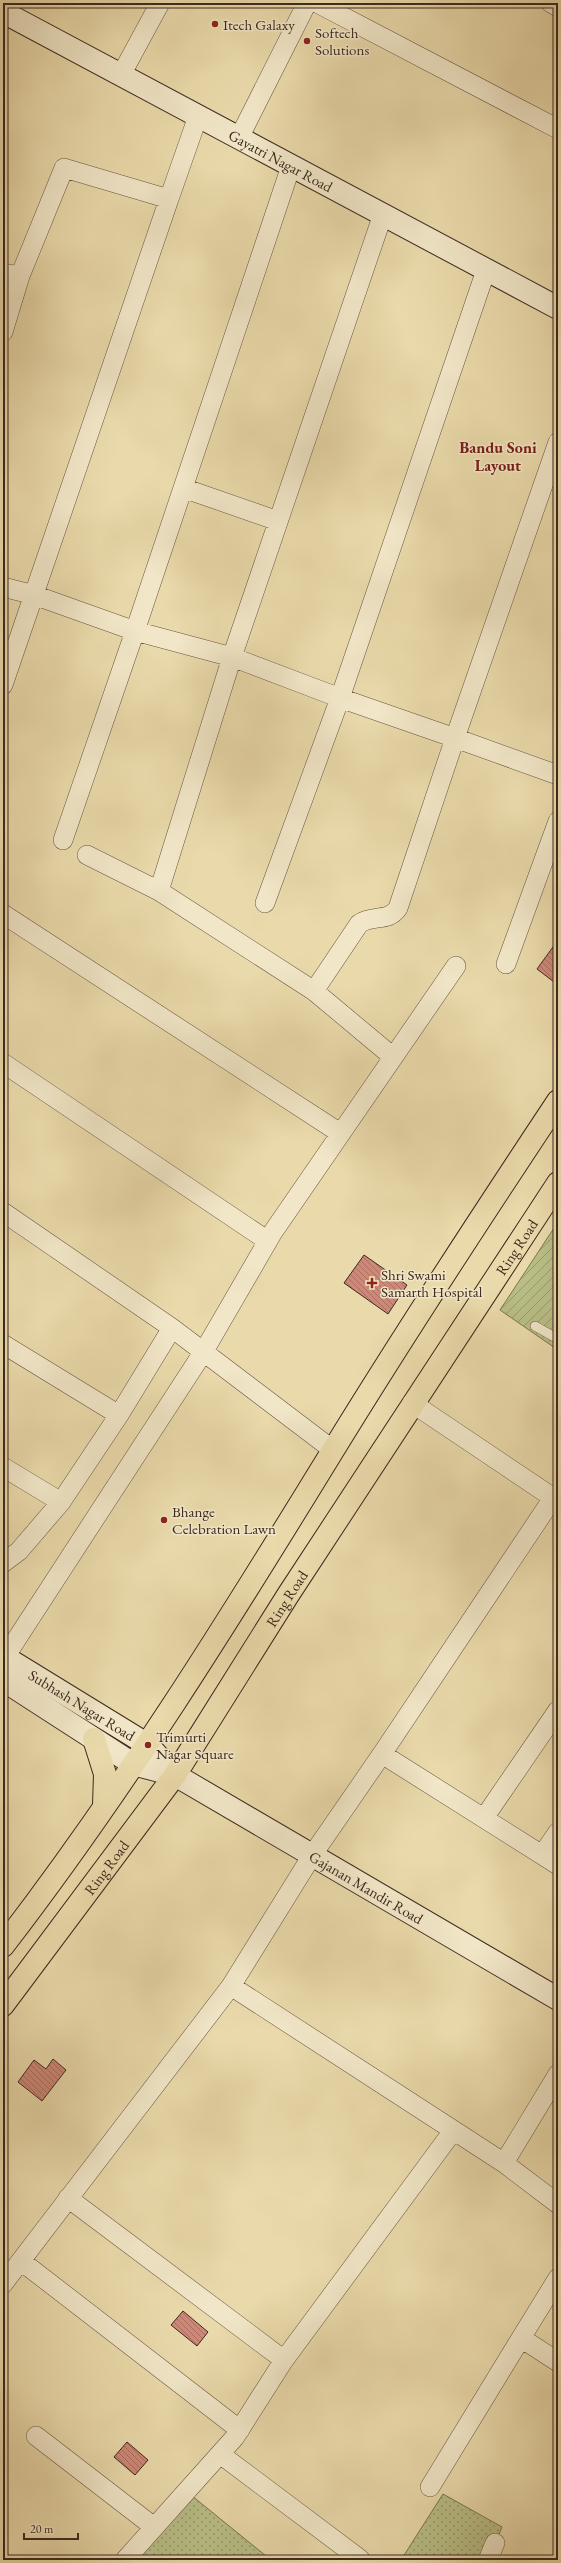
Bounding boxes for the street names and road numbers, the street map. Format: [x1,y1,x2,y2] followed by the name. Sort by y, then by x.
[226,125,337,196] street label: Gayatri Nagar Road
[491,1215,542,1279] street label: Ring Road
[261,1566,311,1630] street label: Ring Road
[25,1665,139,1745] street label: Subhash Nagar Road
[79,1836,133,1898] street label: Ring Road
[306,1846,427,1928] street label: Gajanan Mandir Road

